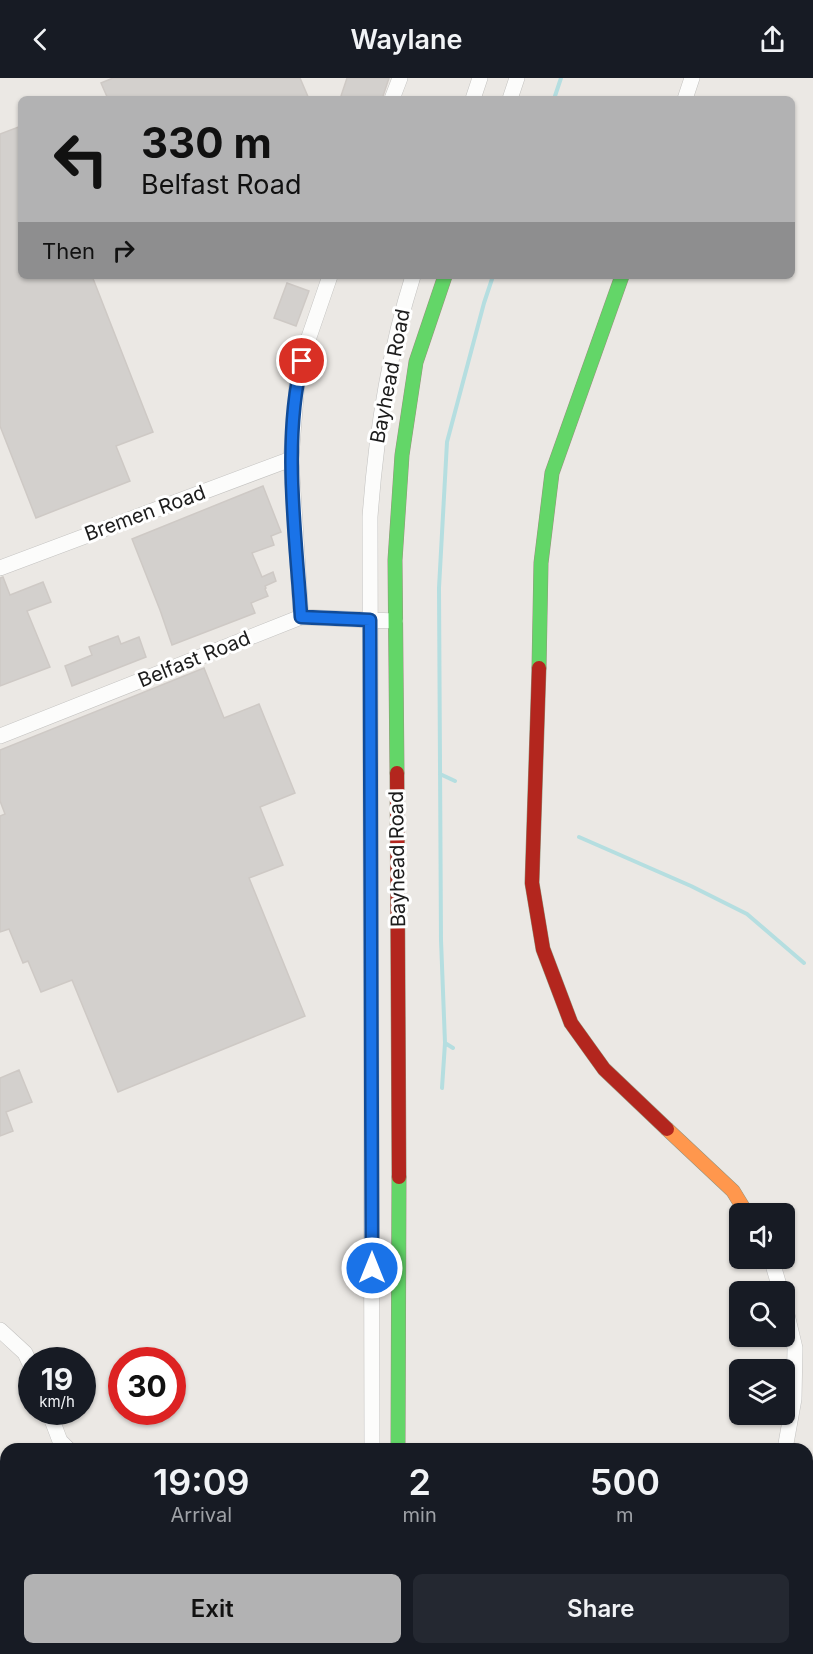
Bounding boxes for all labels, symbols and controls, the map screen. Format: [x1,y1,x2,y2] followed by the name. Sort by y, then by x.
[24,23,57,56] icon: back
[350,23,463,56] text: Waylane
[756,23,789,56] icon: share
[141,117,272,168] text: 330 m
[42,120,120,198] icon: left
[141,168,301,201] text: Belfast Road
[107,234,140,267] icon: right
[42,238,95,264] text: Then
[365,307,415,445] street label: Bayhead Road
[276,335,327,386] pin
[285,344,318,377] icon: arrive
[81,480,209,546] street label: Bremen Road
[134,626,254,692] street label: Belfast Road
[384,791,410,927] street label: Bayhead Road
[729,1203,795,1425] map controls
[729,1203,795,1269] button: sound
[340,1236,404,1300] position arrow
[729,1281,795,1347] button: search
[108,1347,186,1425] speed limit sign: 30
[729,1359,795,1425] button: layers
[41,1361,73,1397] text: 19
[39,1392,75,1411] text: km/h
[153,1460,250,1504] text: 19:09
[408,1460,431,1504] text: 2
[590,1460,660,1504] text: 500
[171,1503,232,1527] text: Arrival
[403,1503,437,1527] text: min
[616,1503,634,1527] text: m
[24,1574,401,1643] button: Exit
[413,1574,789,1643] button: Share

